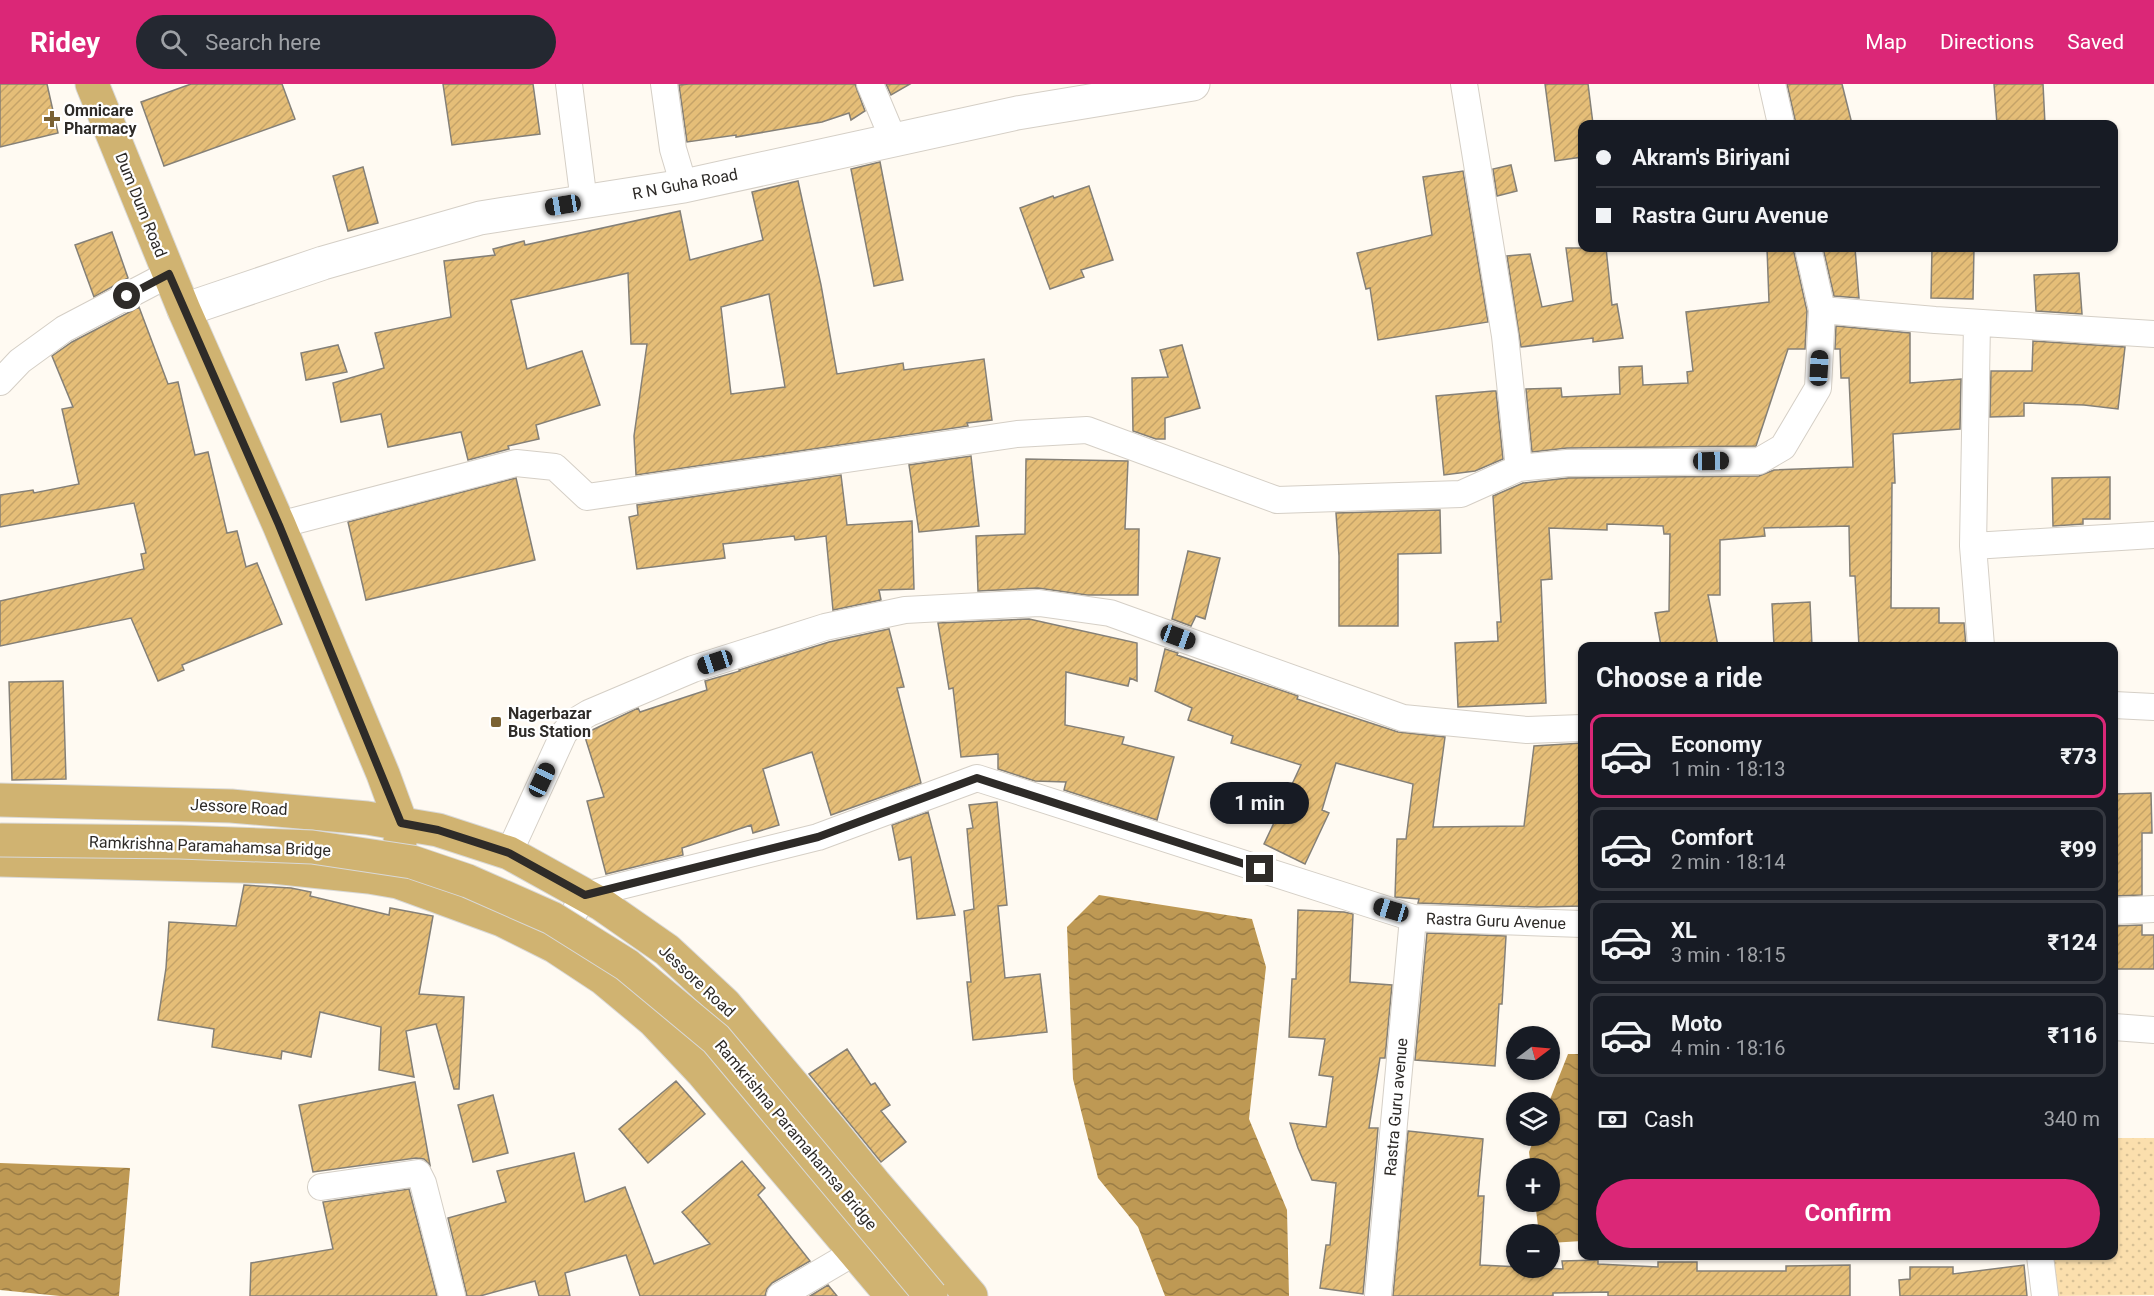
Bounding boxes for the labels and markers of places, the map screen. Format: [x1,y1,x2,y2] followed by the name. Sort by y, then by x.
[64,101,137,138] place label: Omnicare Pharmacy
[45,112,59,126] marker: Omnicare Pharmacy
[508,704,592,741] place label: Nagerbazar Bus Station
[489,715,503,729] marker: Nagerbazar Bus Station

